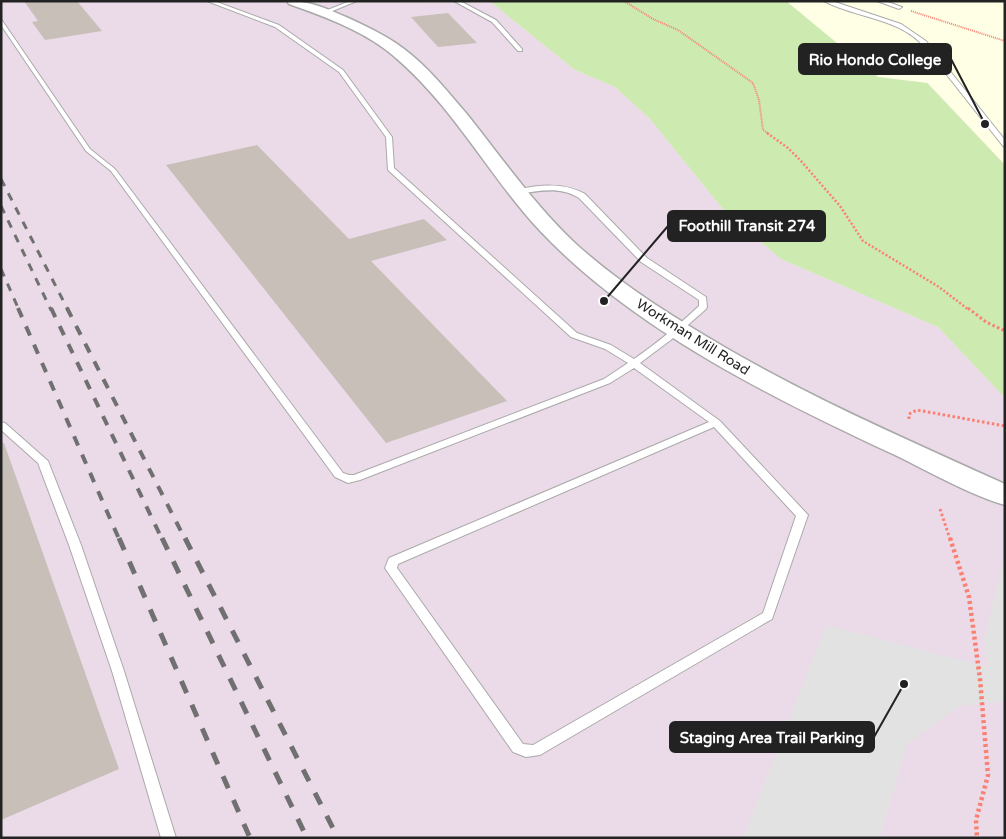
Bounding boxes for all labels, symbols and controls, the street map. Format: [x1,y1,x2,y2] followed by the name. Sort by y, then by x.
[799,44,951,74] callout: Rio Hondo College
[809,51,942,70] text: Rio Hondo College
[668,211,825,241] callout: Foothill Transit 274
[678,217,816,235] text: Foothill Transit 274
[633,295,753,379] street label: Workman Mill Road
[670,722,874,752] callout: Staging Area Trail Parking
[680,729,864,748] text: Staging Area Trail Parking

